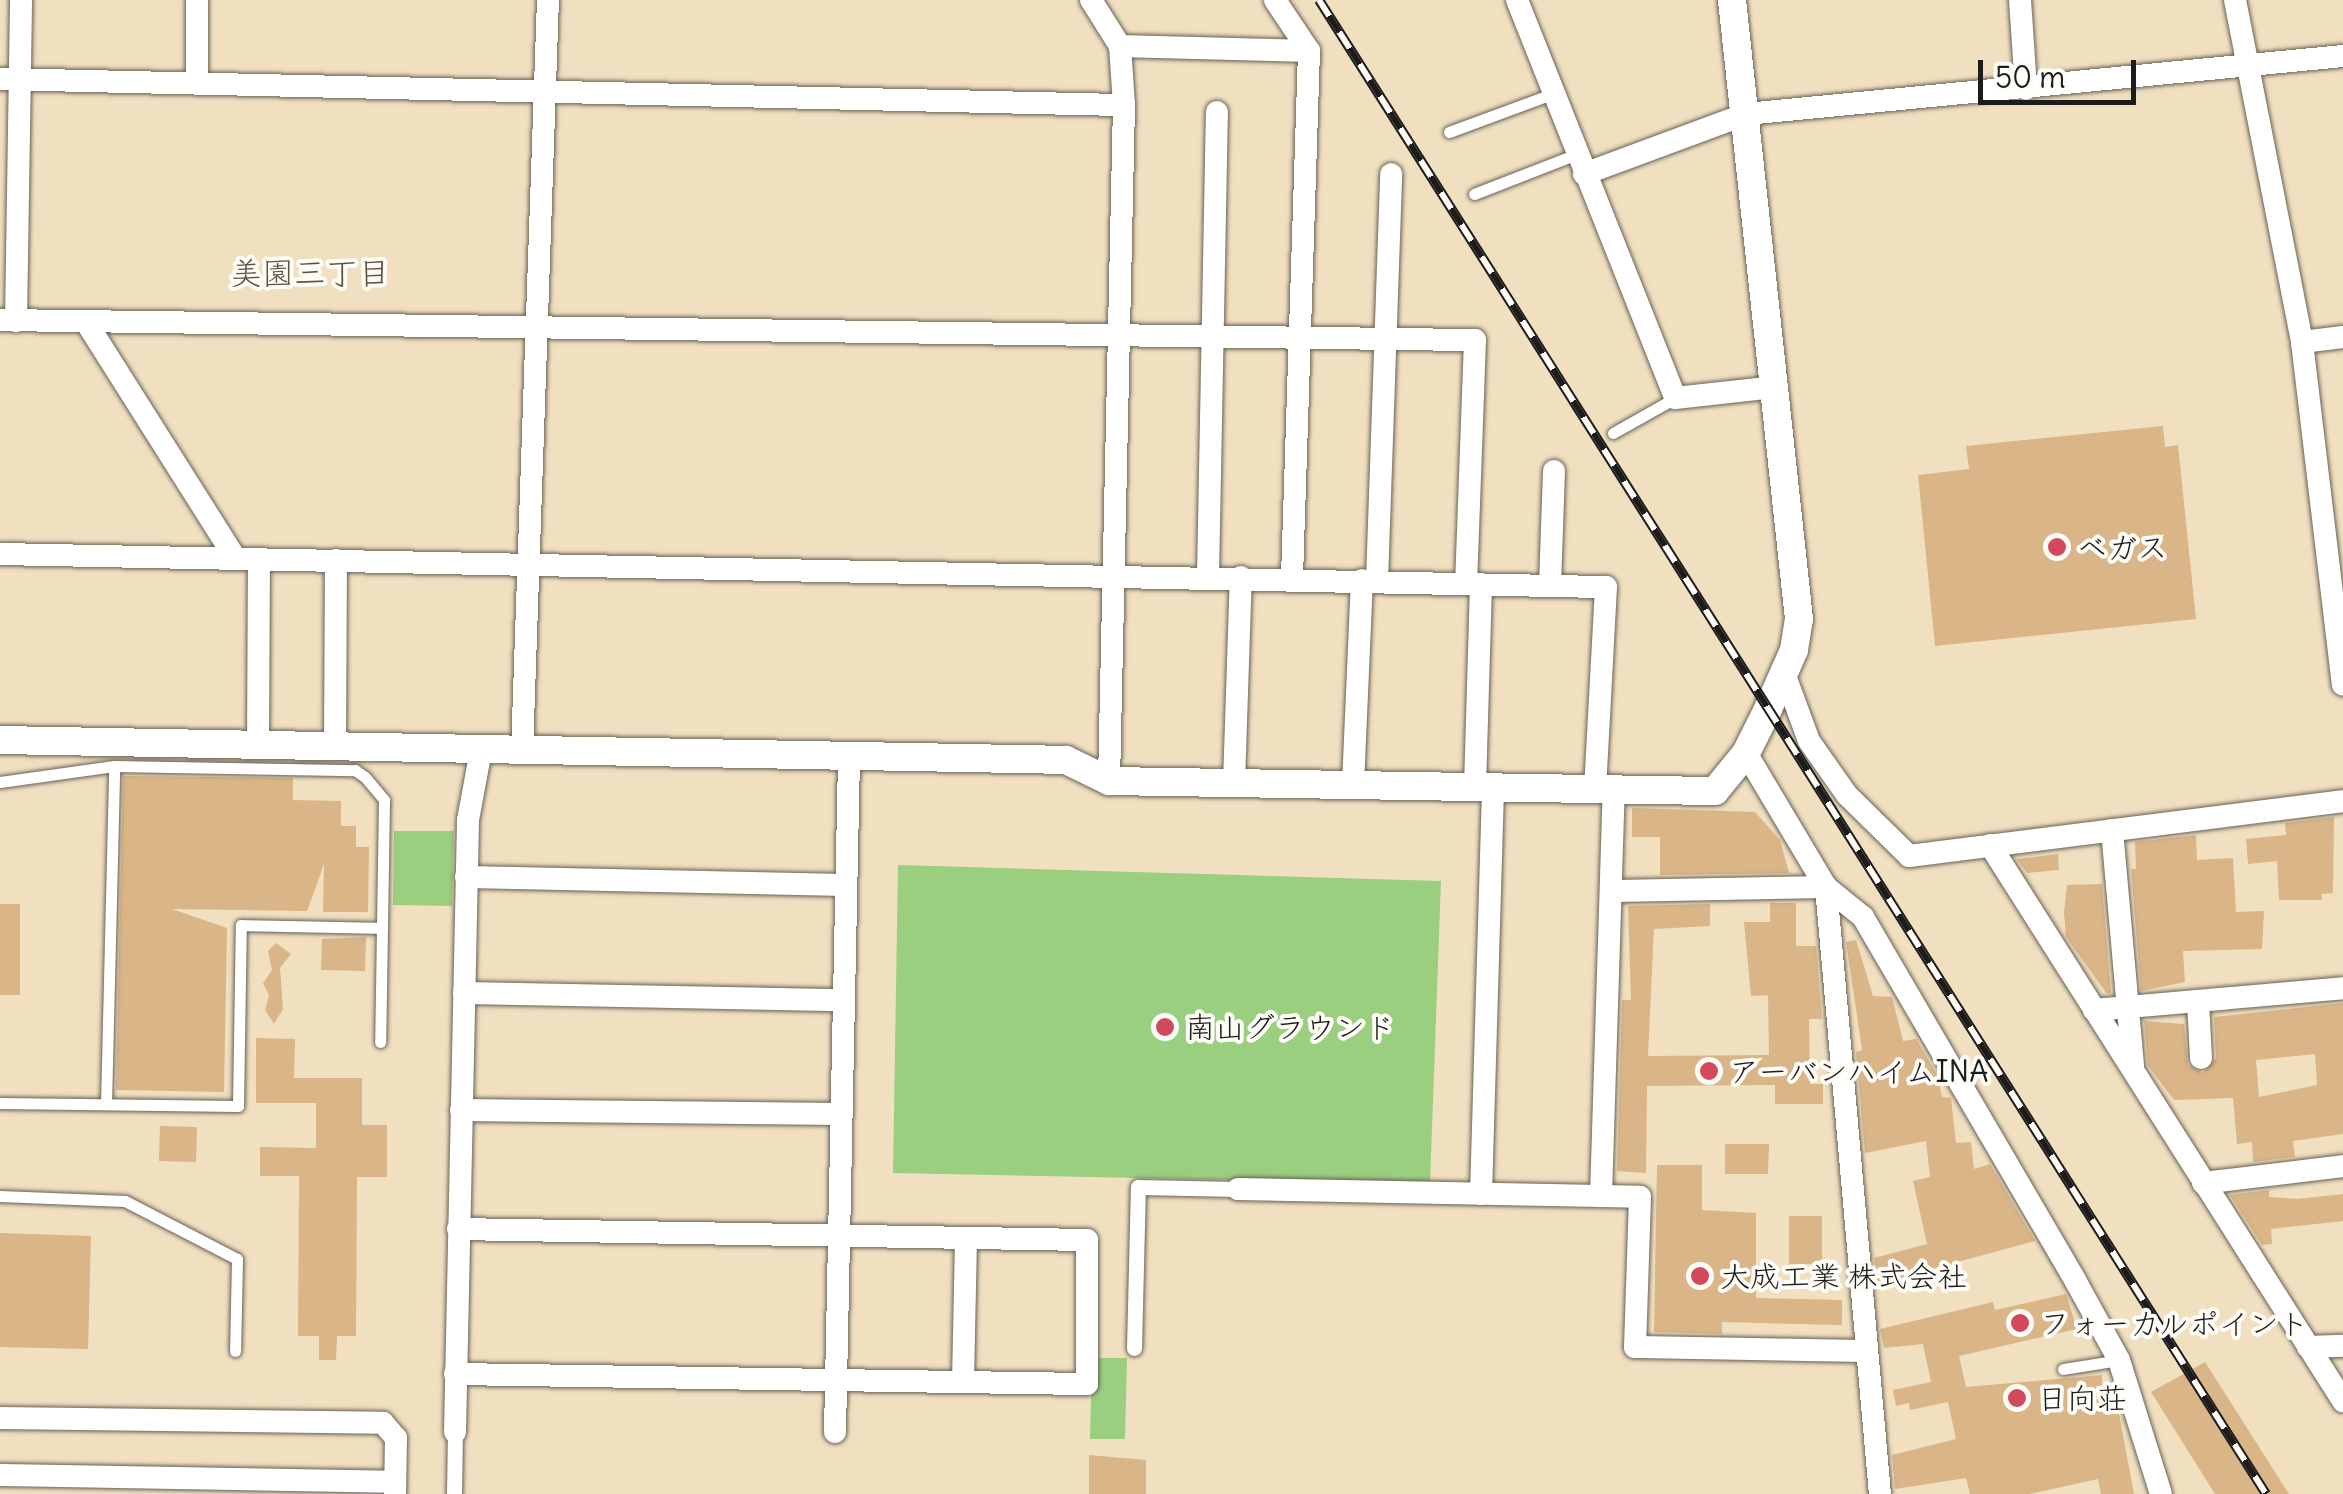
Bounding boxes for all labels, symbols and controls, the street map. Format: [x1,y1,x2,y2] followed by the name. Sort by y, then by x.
[1983,40,2140,102] scale bar
[1995,58,2065,96] text: 50 m
[230,254,390,292] district label: 美園三丁目
[2077,529,2167,565] place label: ベガス
[2046,536,2068,558] marker: ベガス
[1185,1009,1395,1045] place label: 南山グラウンド
[1154,1016,1176,1038] marker: 南山グラウンド
[1729,1053,1991,1089] place label: アーバンハイムINA
[1698,1060,1720,1082] marker: アーバンハイムINA
[1720,1258,1967,1294] place label: 大成工業 株式会社
[1689,1265,1711,1287] marker: 大成工業 株式会社
[2040,1305,2310,1341] place label: フォーカルポイント
[2009,1312,2031,1334] marker: フォーカルポイント
[2037,1380,2127,1416] place label: 日向荘
[2006,1387,2028,1409] marker: 日向荘

